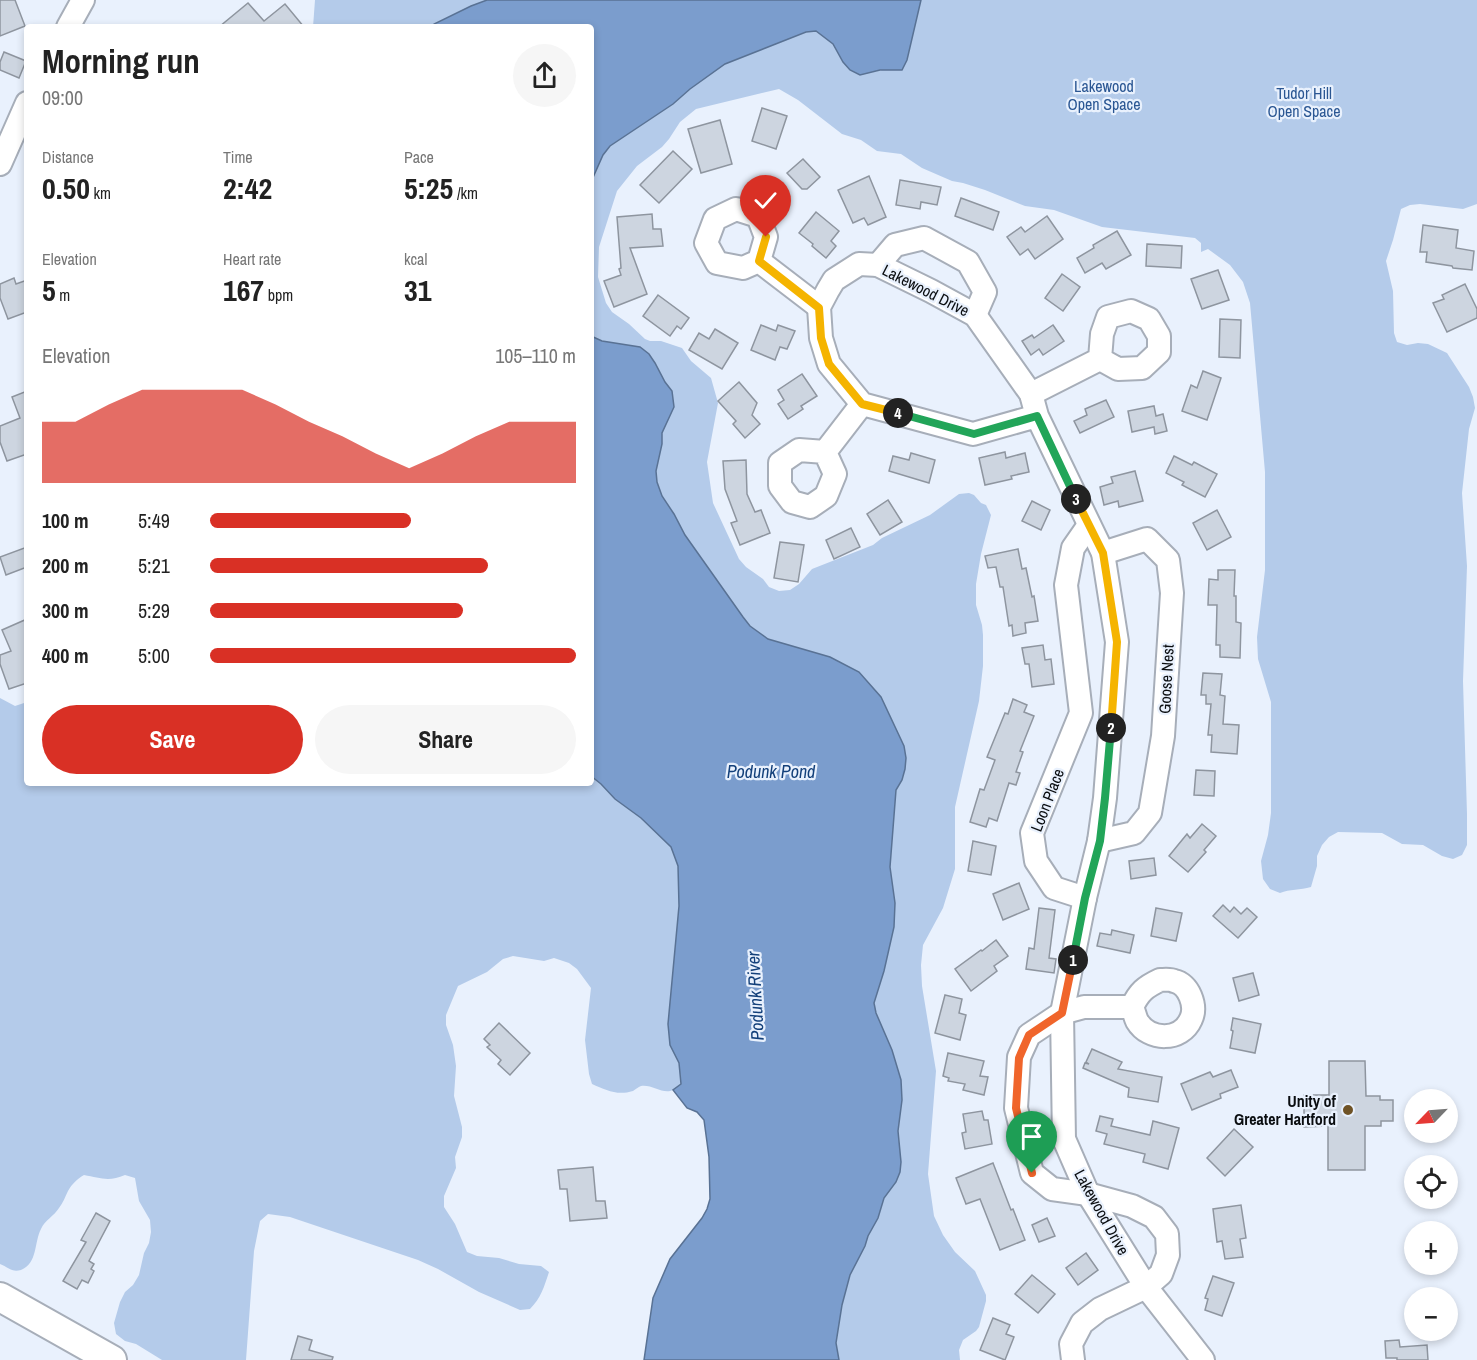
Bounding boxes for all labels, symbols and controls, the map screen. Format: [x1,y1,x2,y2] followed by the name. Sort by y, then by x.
[42,39,200,83] text: Morning run
[513,44,576,107] button: share
[1068,75,1140,115] park label: Lakewood Open Space
[1268,82,1340,122] park label: Tudor Hill Open Space
[42,84,83,111] text: 09:00
[42,146,94,168] text: Distance
[223,146,253,168] text: Time
[404,146,434,168] text: Pace
[42,168,90,208] text: 0.50
[223,168,272,208] text: 2:42
[404,168,453,208] text: 5:25
[740,175,791,237] pin
[90,182,111,204] text: km
[453,182,478,204] text: /km
[749,184,782,217] icon: check
[42,248,97,270] text: Elevation
[223,248,281,270] text: Heart rate
[404,248,427,270] text: kcal
[879,259,973,321] street label: Lakewood Drive
[42,270,56,310] text: 5
[223,270,264,310] text: 167
[404,270,431,310] text: 31
[56,284,70,306] text: m
[264,284,293,306] text: bpm
[42,342,110,369] text: Elevation
[495,342,576,369] text: 105–110 m
[883,398,913,428] pin: 4
[894,402,902,424] text: 4
[1061,484,1091,514] pin: 3
[1072,488,1080,510] text: 3
[42,507,89,534] text: 100 m
[138,507,170,534] text: 5:49
[42,552,89,579] text: 200 m
[138,552,170,579] text: 5:21
[42,597,89,624] text: 300 m
[138,597,170,624] text: 5:29
[42,642,89,669] text: 400 m
[138,642,170,669] text: 5:00
[1153,643,1179,714] street label: Goose Nest
[42,705,303,774] button: Save
[315,705,576,774] button: Share
[1096,713,1126,743] pin: 2
[1107,717,1115,739] text: 2
[727,759,816,784] water label: Podunk Pond
[1025,765,1069,835] street label: Loon Place
[1058,945,1088,975] pin: 1
[1069,949,1077,971] text: 1
[740,950,770,1041] water label: Podunk River
[1404,1089,1458,1143] north arrow
[1404,1089,1458,1341] map controls
[1234,1090,1337,1130] place label: Unity of Greater Hartford
[1341,1103,1355,1117] marker: Unity of Greater Hartford
[1006,1111,1057,1173] pin
[1015,1120,1048,1153] icon: arrive
[1404,1155,1458,1209] button: locate
[1069,1165,1135,1259] street label: Lakewood Drive
[1404,1221,1458,1275] button: +
[1404,1287,1458,1341] button: −

